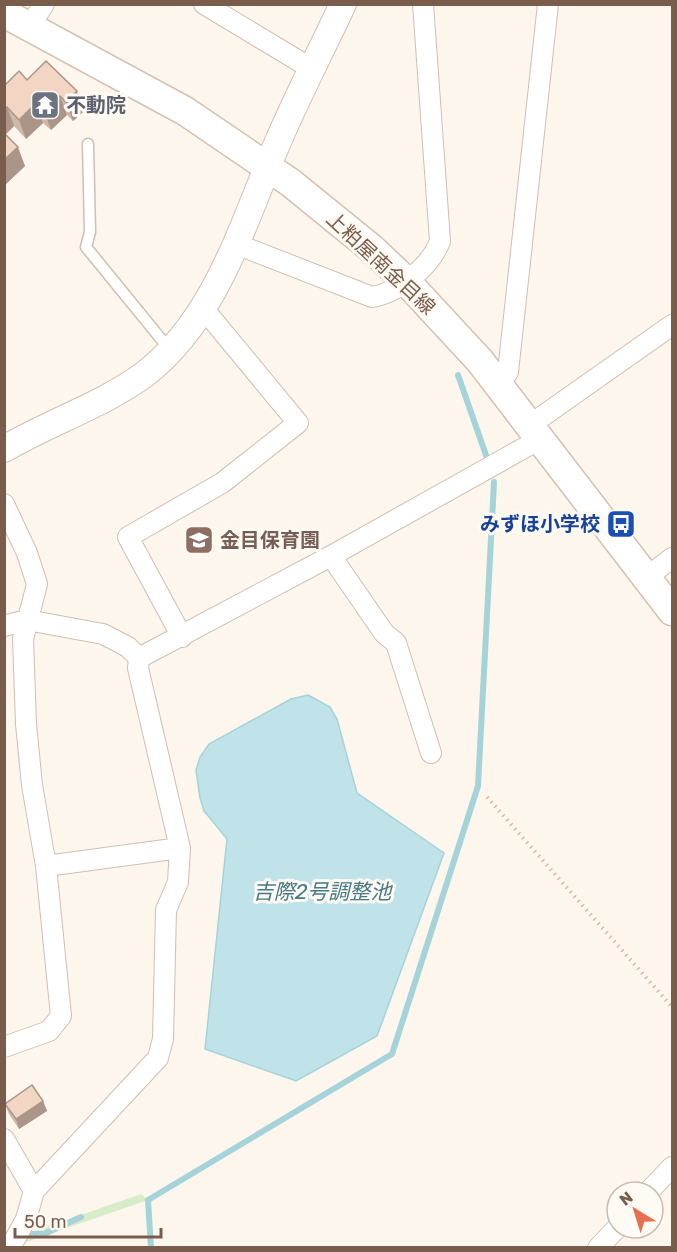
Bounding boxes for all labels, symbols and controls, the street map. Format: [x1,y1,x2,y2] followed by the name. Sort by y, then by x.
[29,89,61,121] temple icon: 不動院
[66,93,126,117] place label: 不動院
[322,206,440,320] street label: 上粕屋南金目線
[605,508,637,540] bus stop icon: みずほ小学校
[480,512,600,536] place label: みずほ小学校
[183,524,215,556] school or university icon: 金目保育園
[220,528,320,552] place label: 金目保育園
[253,879,393,904] water label: 吉際2号調整池
[605,1180,665,1240] north arrow
[616,1188,636,1210] text: N
[15,1201,160,1239] scale bar
[24,1211,67,1233] text: 50 m

